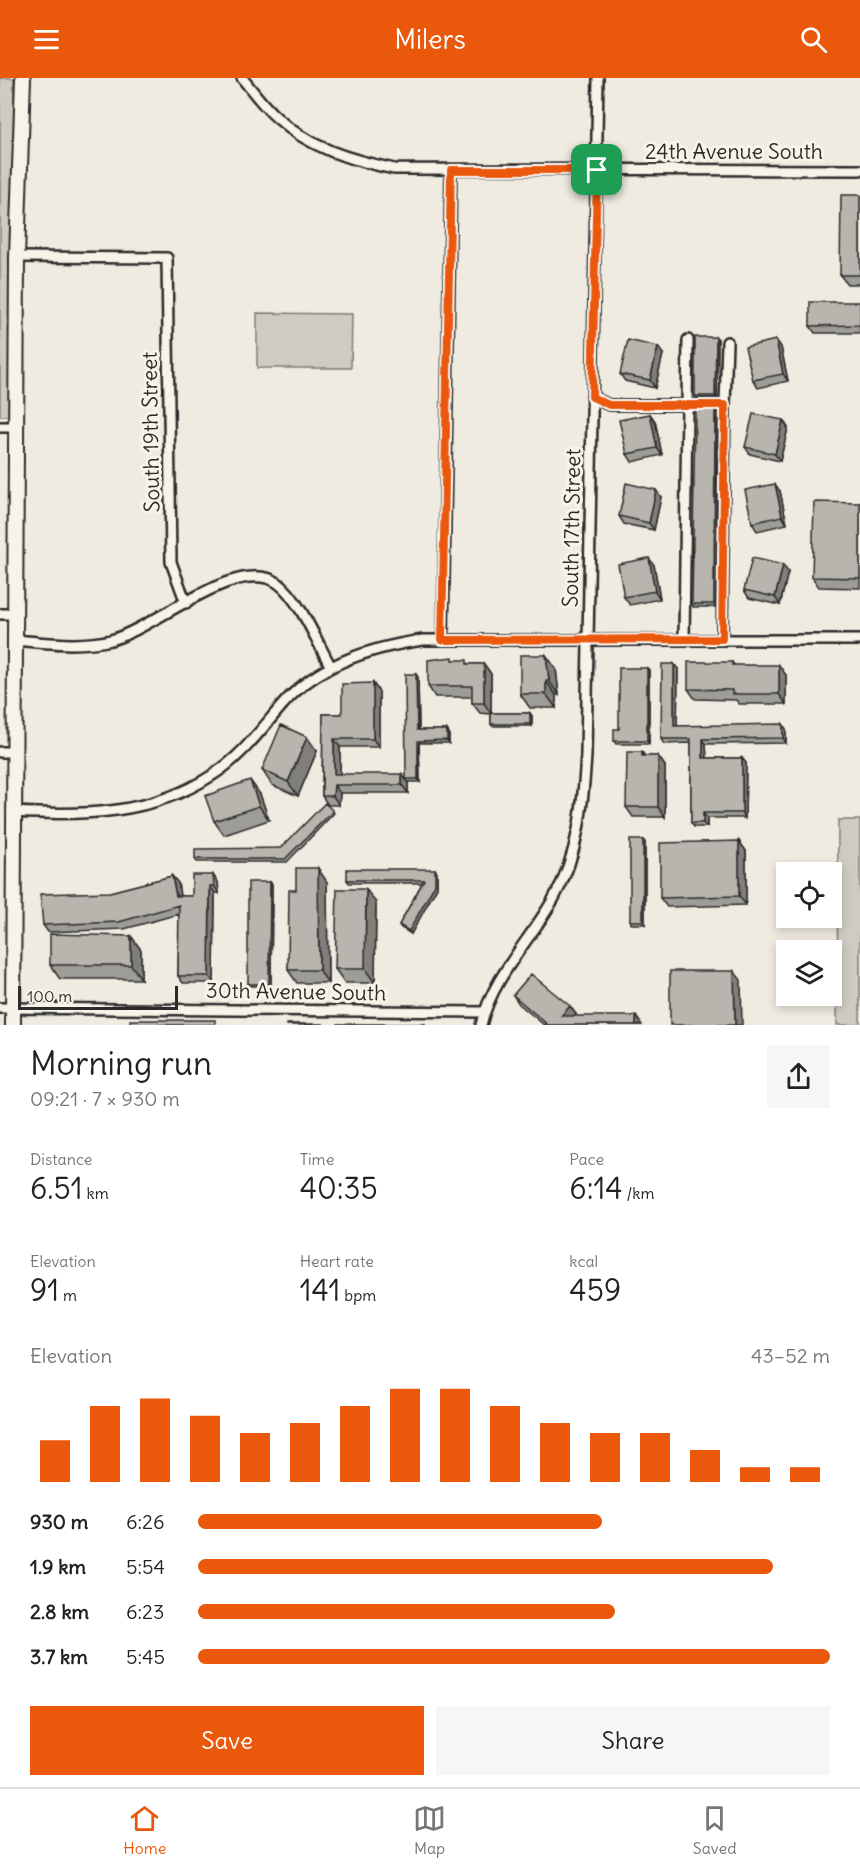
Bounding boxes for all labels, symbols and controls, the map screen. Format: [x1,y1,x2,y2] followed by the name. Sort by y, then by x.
[394,22,466,56] text: Milers
[30,23,63,56] icon: menu
[797,23,830,56] icon: search
[645,138,823,165] street label: 24th Avenue South
[571,144,622,195] pin
[580,153,613,186] icon: arrive
[136,351,165,513] street label: South 19th Street
[557,448,586,608] street label: South 17th Street
[776,862,842,1006] map controls
[776,862,842,928] button: locate
[776,940,842,1006] button: layers
[206,976,386,1007] street label: 30th Avenue South
[18,983,178,1010] scale bar
[27,986,72,1006] text: 100 m
[30,1042,212,1084] text: Morning run
[767,1045,830,1108] button: share
[30,1086,180,1111] text: 09:21 · 7 × 930 m
[30,1149,92,1169] text: Distance
[300,1149,334,1169] text: Time
[569,1149,604,1169] text: Pace
[30,1169,83,1207] text: 6.51
[300,1169,378,1207] text: 40:35
[569,1169,623,1207] text: 6:14
[83,1183,109,1203] text: km
[623,1183,654,1203] text: /km
[30,1251,96,1271] text: Elevation
[300,1251,374,1271] text: Heart rate
[569,1251,598,1271] text: kcal
[30,1271,59,1309] text: 91
[300,1271,341,1309] text: 141
[569,1271,621,1309] text: 459
[59,1285,77,1305] text: m
[341,1285,376,1305] text: bpm
[30,1343,112,1368] text: Elevation
[751,1343,830,1368] text: 43–52 m
[30,1509,88,1534] text: 930 m
[126,1509,165,1534] text: 6:26
[30,1554,86,1579] text: 1.9 km
[126,1554,165,1579] text: 5:54
[30,1599,89,1624] text: 2.8 km
[126,1599,164,1624] text: 6:23
[30,1644,88,1669] text: 3.7 km
[126,1644,165,1669] text: 5:45
[30,1706,424,1775] button: Save
[436,1706,830,1775] button: Share
[123,1802,166,1858] tab: Home
[413,1802,446,1858] tab: Map
[693,1802,737,1858] tab: Saved

